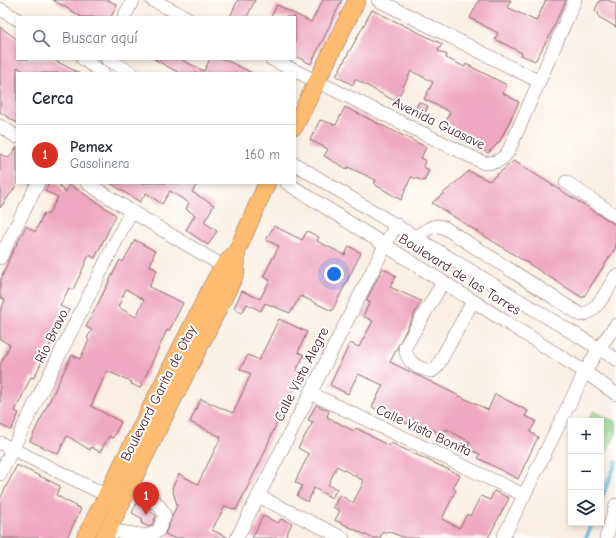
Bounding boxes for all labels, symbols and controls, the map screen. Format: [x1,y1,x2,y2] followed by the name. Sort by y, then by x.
[16,16,296,60] search box
[30,27,52,49] icon: search
[62,29,138,47] text: Buscar aquí
[32,89,74,108] text: Cerca
[390,94,488,153] street label: Avenida Guasave
[70,138,112,156] text: Pemex
[42,147,48,162] text: 1
[245,147,280,162] text: 160 m
[70,156,129,171] text: Gasolinera
[396,230,524,319] street label: Boulevard de las Torres
[324,264,344,284] your location
[31,307,72,366] street label: Río Bravo
[117,322,200,464] street label: Boulevard Garita de Otay
[270,324,333,424] street label: Calle Vista Alegre
[373,401,474,460] street label: Calle Vista Bonita
[568,418,604,526] map controls
[568,418,604,454] button: +
[568,454,604,490] button: −
[133,482,159,515] pin: 1
[568,490,604,526] button: layers

